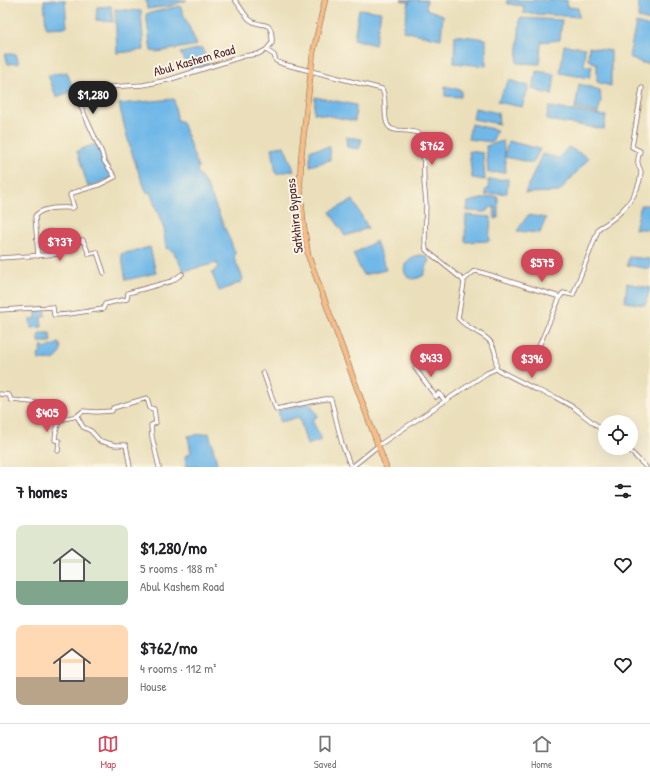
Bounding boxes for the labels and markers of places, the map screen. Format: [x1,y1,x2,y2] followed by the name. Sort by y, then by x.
[60,81,126,115] pin: $1,280
[408,132,456,166] pin: $762
[36,228,84,262] pin: $737
[518,249,566,283] pin: $575
[407,344,455,378] pin: $433
[508,345,556,379] pin: $396
[23,399,71,433] pin: $405

